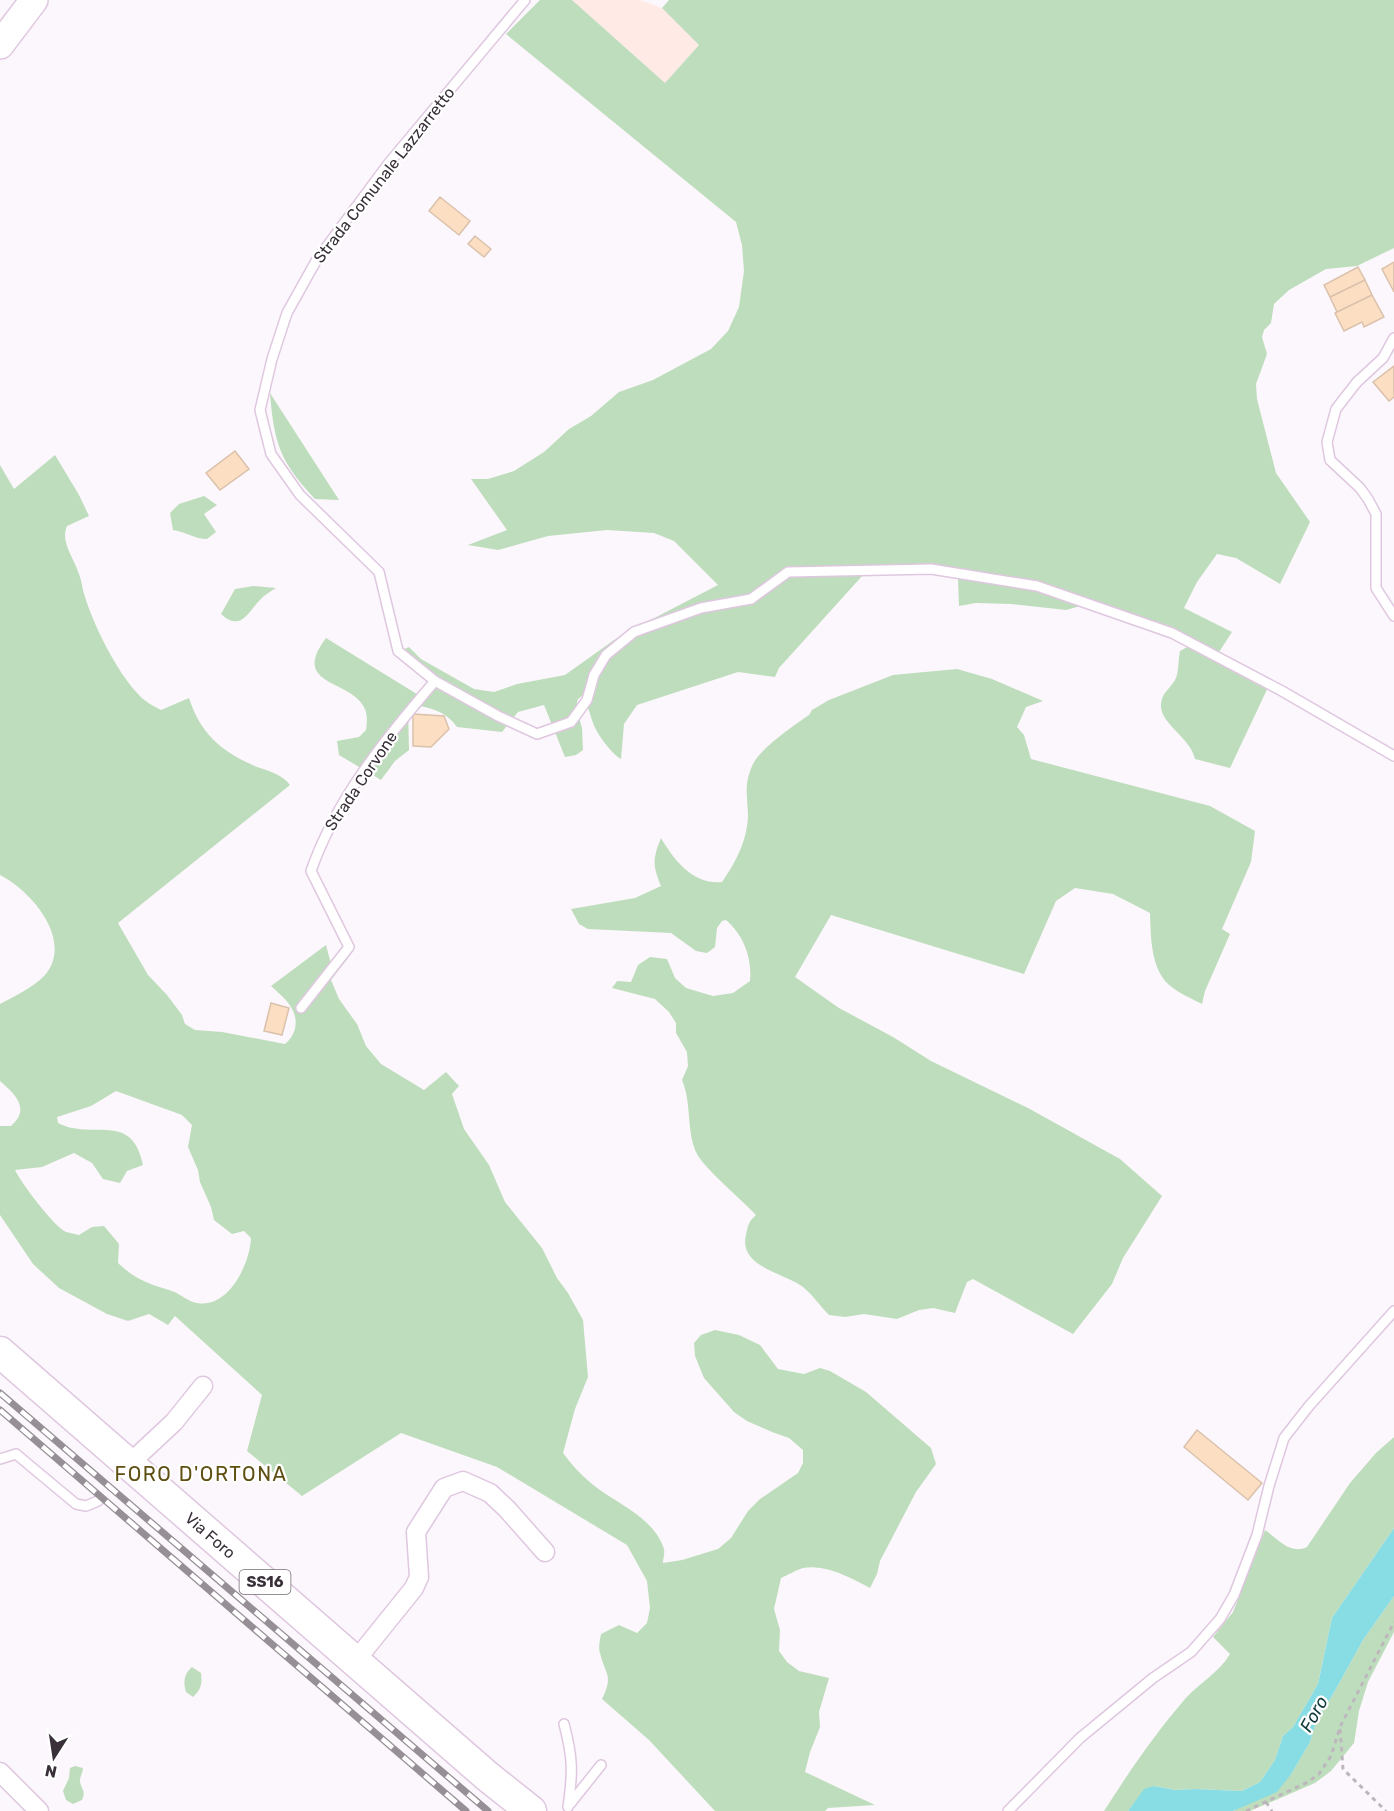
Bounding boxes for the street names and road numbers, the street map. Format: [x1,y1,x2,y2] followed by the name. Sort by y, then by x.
[309,83,459,267] street label: Strada Comunale Lazzarretto
[321,728,401,834] street label: Strada Corvone
[181,1508,239,1562] street label: Via Foro
[240,1570,290,1594] road number: SS16

